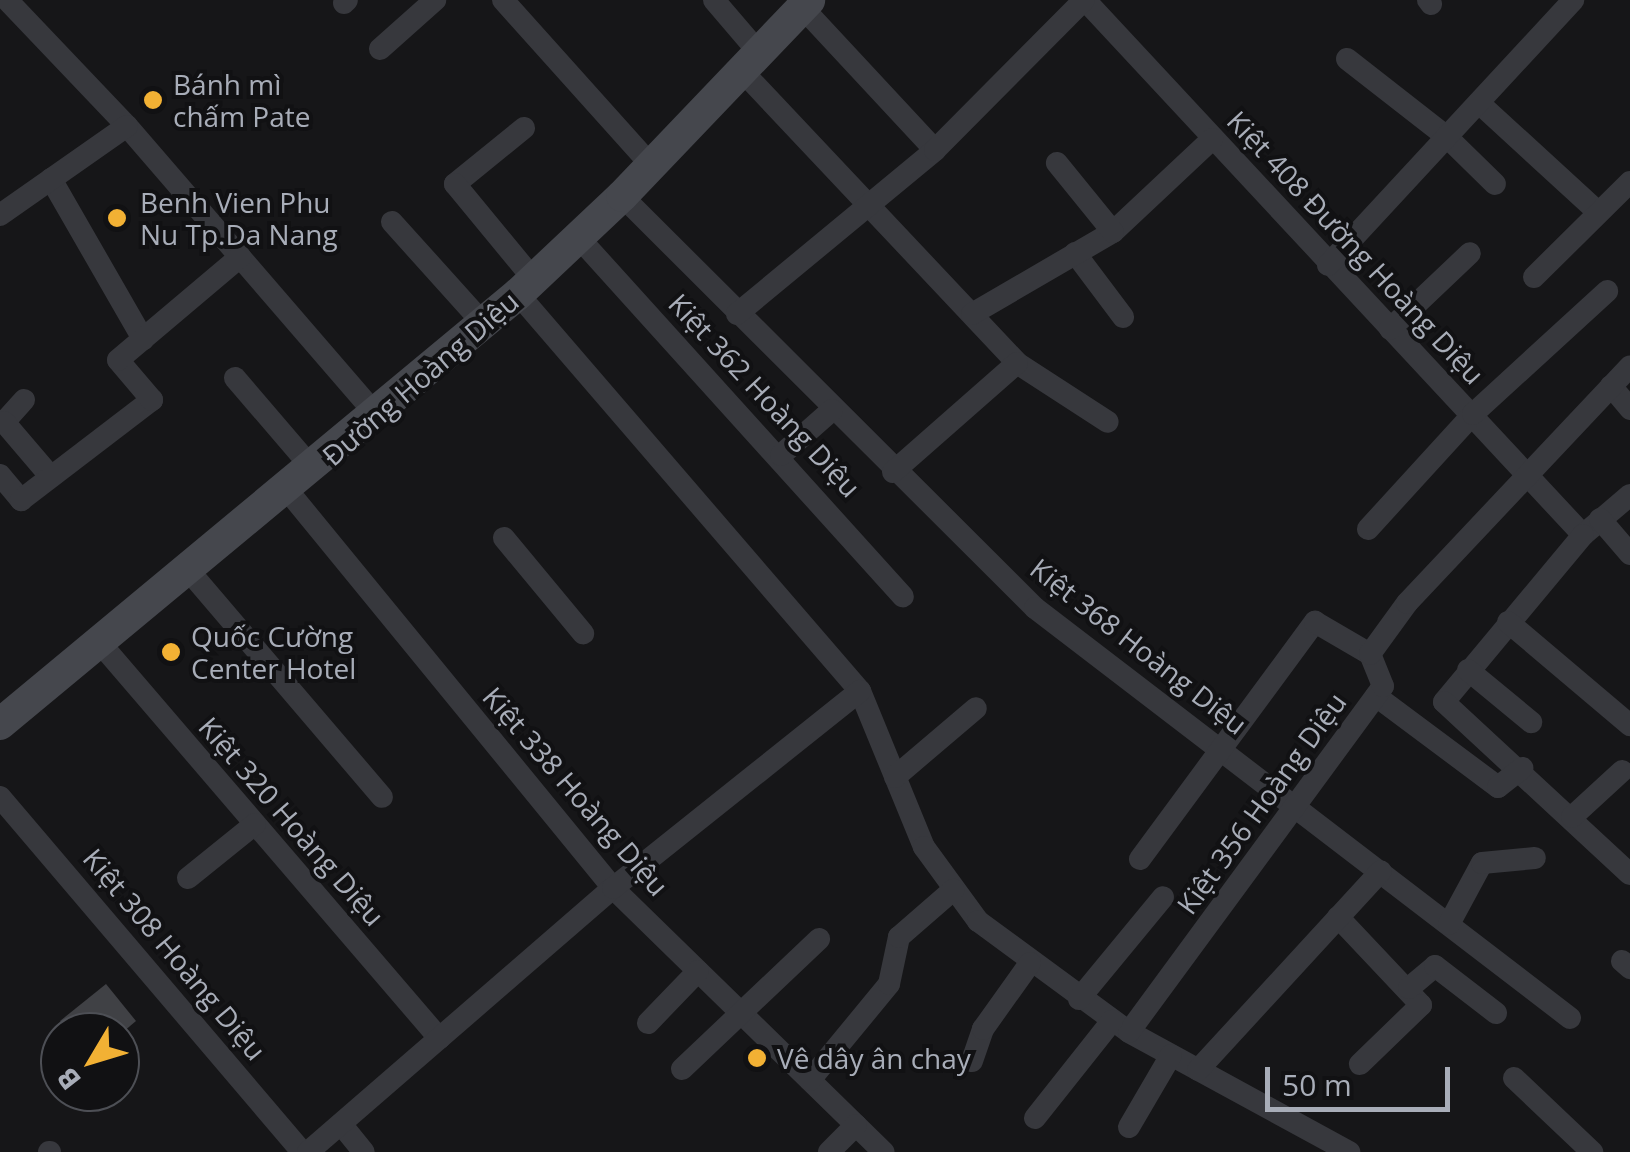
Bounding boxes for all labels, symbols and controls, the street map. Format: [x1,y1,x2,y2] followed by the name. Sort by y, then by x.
[173,67,310,133] place label: Bánh mì chấm Pate
[142,89,164,111] marker: Bánh mì chấm Pate
[1221,104,1491,390] street label: Kiệt 408 Đường Hoàng Diệu
[140,185,338,251] place label: Benh Vien Phu Nu Tp.Da Nang
[104,205,130,231] marker: Benh Vien Phu Nu Tp.Da Nang
[315,284,525,472] street label: Đường Hoàng Diệu
[662,286,868,504] street label: Kiệt 362 Hoàng Diệu
[1024,551,1254,741] street label: Kiệt 368 Hoàng Diệu
[191,619,356,685] place label: Quốc Cường Center Hotel
[160,641,182,663] marker: Quốc Cường Center Hotel
[476,680,676,902] street label: Kiệt 338 Hoàng Diệu
[1169,686,1353,920] street label: Kiệt 356 Hoàng Diệu
[192,710,392,932] street label: Kiệt 320 Hoàng Diệu
[77,842,273,1066] street label: Kiệt 308 Hoàng Diệu
[40,1012,140,1112] north arrow
[777,1041,971,1075] place label: Vê dây ân chay
[746,1047,768,1069] marker: Vê dây ân chay
[1270,1047,1455,1109] scale bar
[47,1060,89,1098] text: B
[1282,1064,1352,1105] text: 50 m

